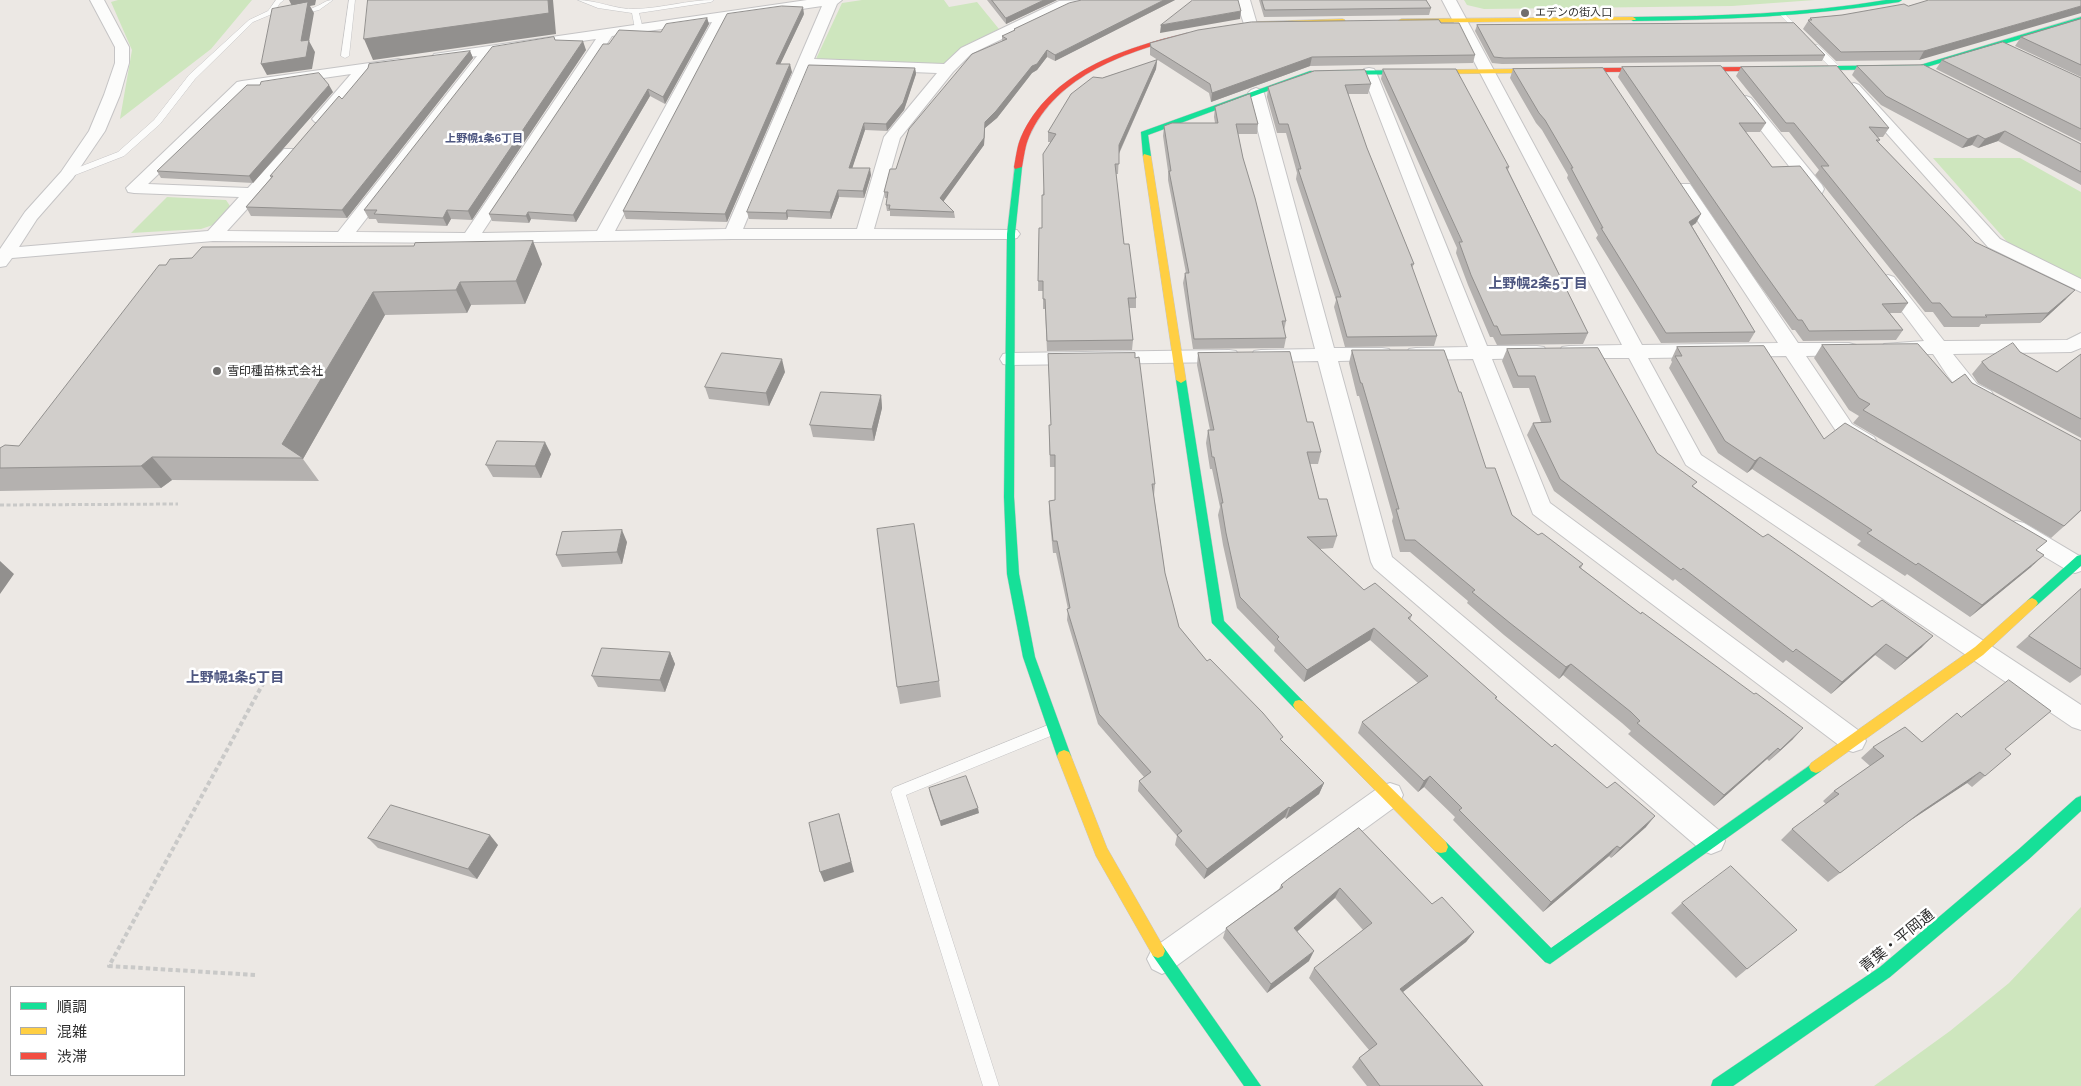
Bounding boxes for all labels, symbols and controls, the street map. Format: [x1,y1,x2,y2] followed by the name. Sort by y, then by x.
[1535,6,1612,20] place label: エデンの街入口
[1519,7,1531,19] marker: エデンの街入口
[445,132,523,146] district label: 上野幌1条6丁目
[1488,276,1588,292] district label: 上野幌2条5丁目
[227,364,323,378] place label: 雪印種苗株式会社
[211,365,223,377] marker: 雪印種苗株式会社
[186,670,284,686] district label: 上野幌1条5丁目
[1856,906,1938,976] street label: 青葉・平岡通
[10,986,185,1076] legend
[57,998,87,1016] text: 順調
[57,1023,87,1041] text: 混雑
[57,1048,87,1066] text: 渋滞

